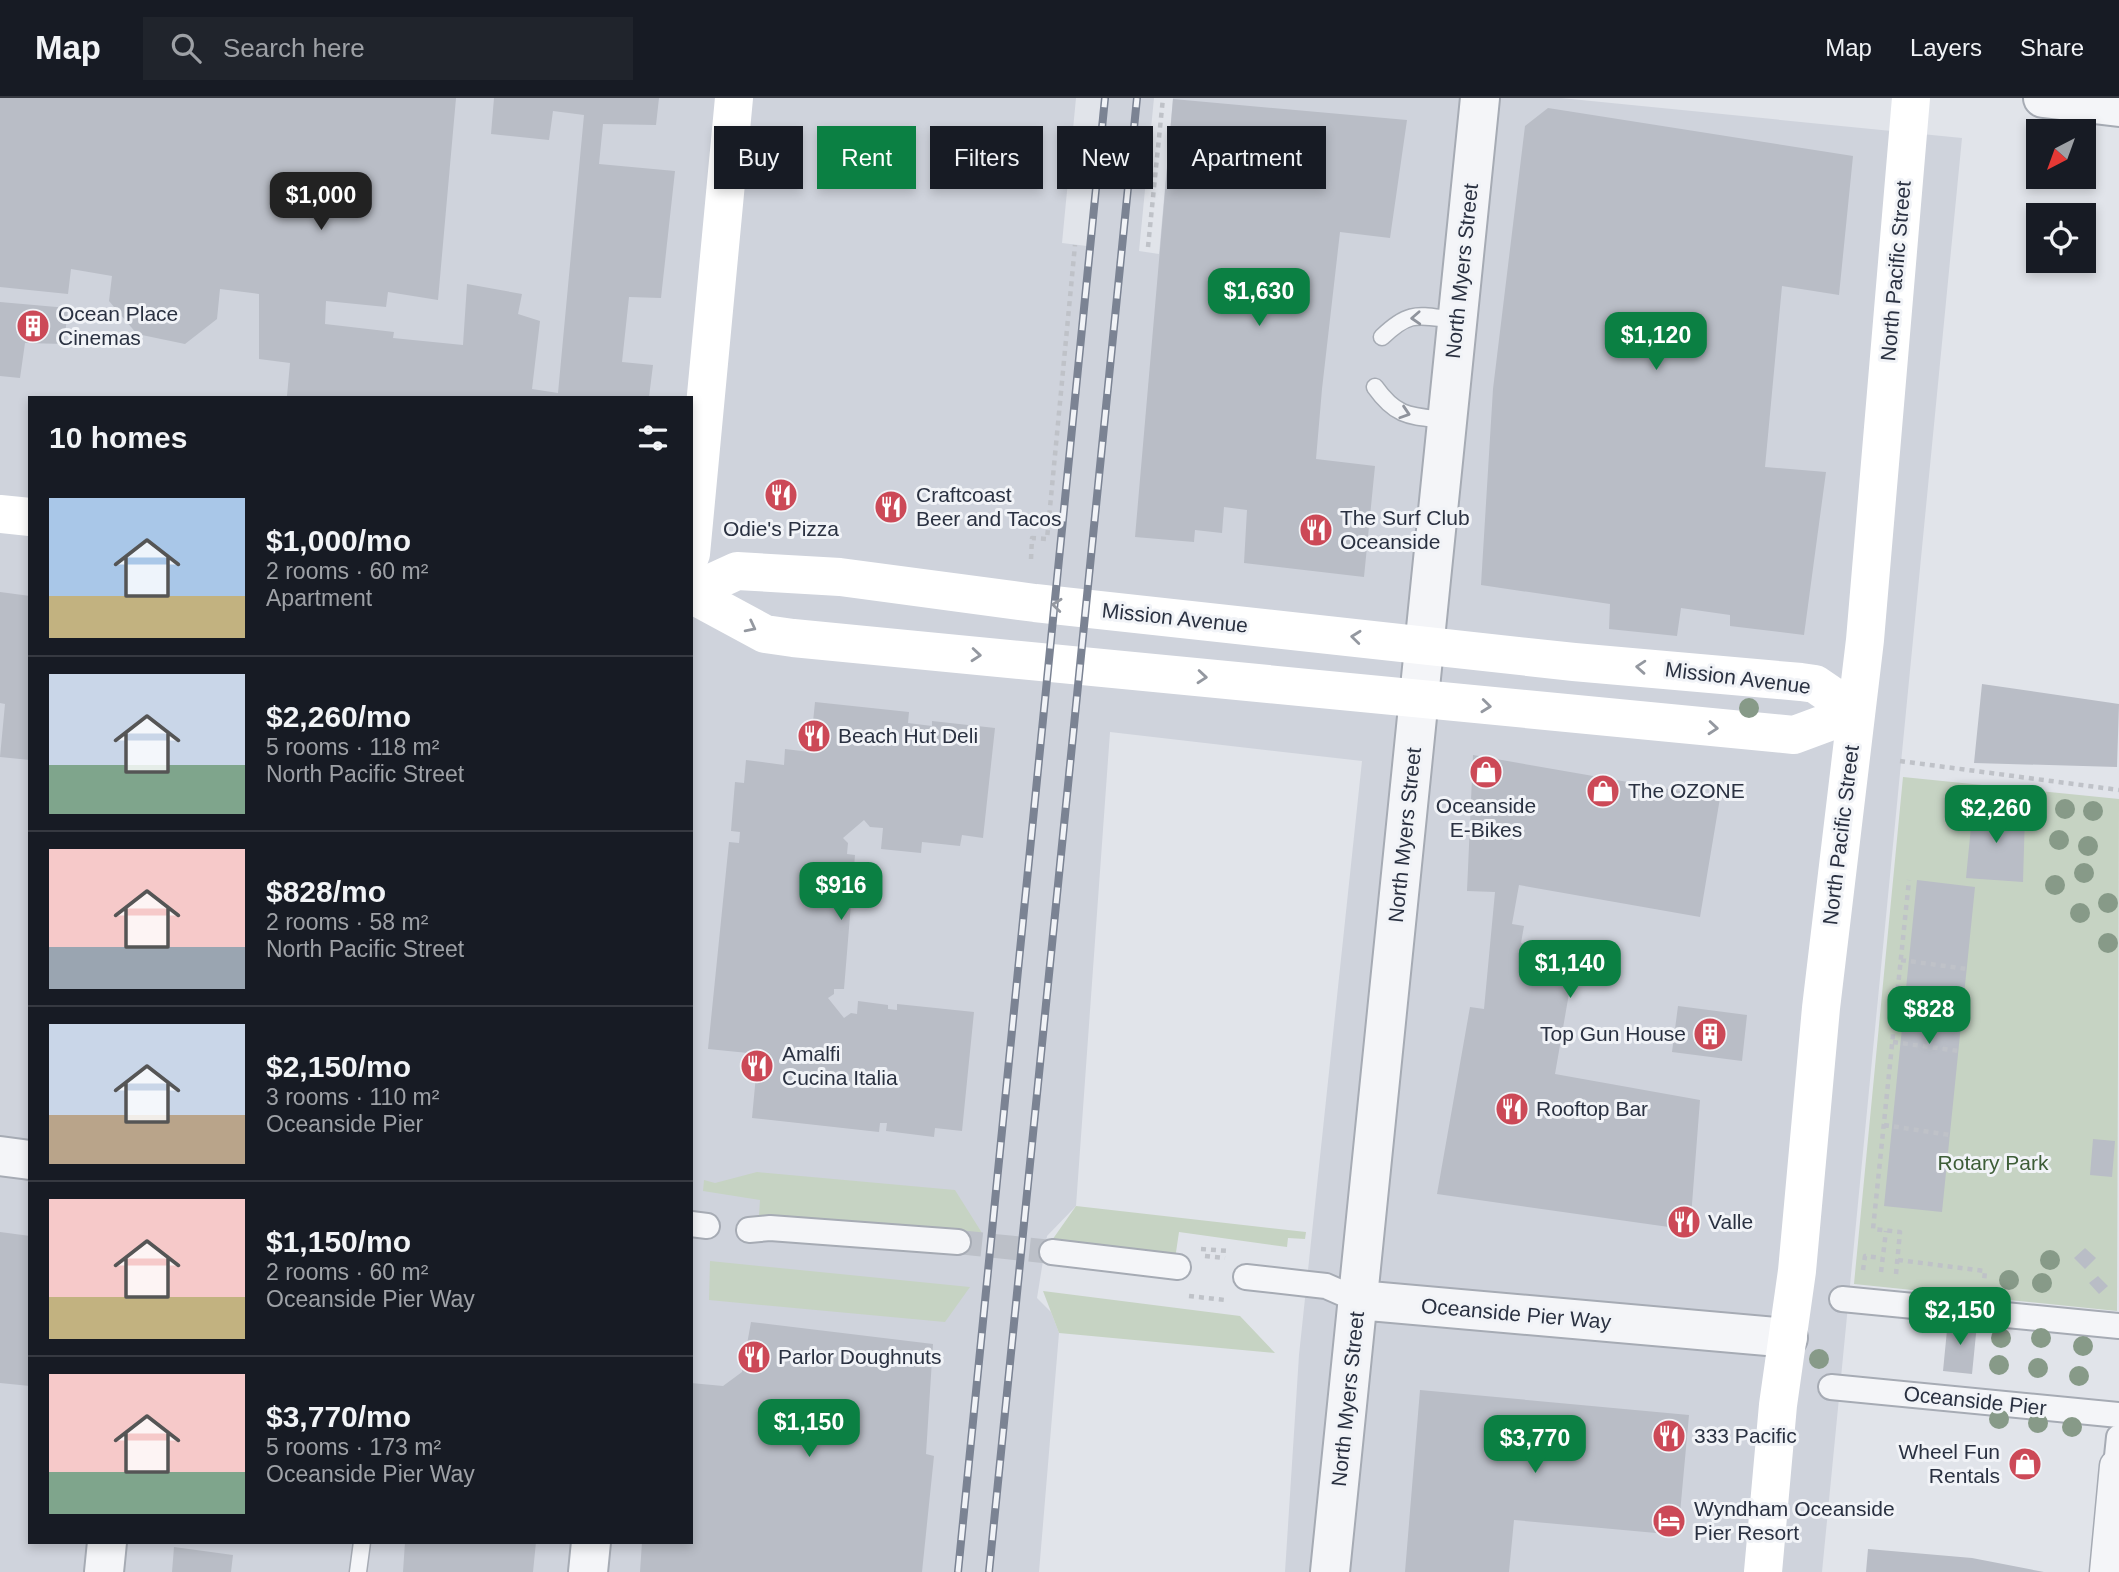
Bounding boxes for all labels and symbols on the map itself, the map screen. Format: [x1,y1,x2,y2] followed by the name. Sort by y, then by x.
[2026,119,2096,189] north arrow
[264,172,378,232] pin: $1,000
[1876,180,1915,362] street label: North Pacific Street
[1441,182,1482,360] street label: North Myers Street
[1202,268,1316,328] pin: $1,630
[58,302,178,349] place label: Ocean Place Cinemas
[14,307,52,345] building icon: Ocean Place Cinemas
[1410,310,1421,325] one-way arrow
[1599,313,1713,372] pin: $1,120
[1399,405,1411,420] one-way arrow
[762,476,800,514] restaurant icon: Odie's Pizza
[916,483,1062,530] place label: Craftcoast Beer and Tacos
[872,488,910,526] restaurant icon: Craftcoast Beer and Tacos
[1340,506,1470,553] place label: The Surf Club Oceanside
[1297,511,1335,549] restaurant icon: The Surf Club Oceanside
[723,517,839,540] place label: Odie's Pizza
[1051,598,1063,613] one-way arrow
[1101,598,1249,637] street label: Mission Avenue
[744,618,756,632] one-way arrow
[1350,630,1361,645] one-way arrow
[971,647,982,662] one-way arrow
[1664,657,1812,698] street label: Mission Avenue
[1635,660,1646,675] one-way arrow
[1196,670,1208,685] one-way arrow
[1481,698,1492,713] one-way arrow
[795,717,833,755] restaurant icon: Beach Hut Deli
[1708,720,1719,735] one-way arrow
[838,724,978,747] place label: Beach Hut Deli
[1818,744,1863,926] street label: North Pacific Street
[1384,746,1425,924] street label: North Myers Street
[1467,753,1505,791] shop icon: Oceanside E-Bikes
[1584,772,1622,810] shop icon: The OZONE
[1628,779,1745,802] place label: The OZONE
[1939,786,2053,845] pin: $2,260
[1436,794,1536,841] place label: Oceanside E-Bikes
[800,862,882,922] pin: $916
[1513,940,1627,1000] pin: $1,140
[1888,986,1970,1046] pin: $828
[1691,1015,1729,1053] building icon: Top Gun House
[1540,1022,1686,1045] place label: Top Gun House
[782,1042,898,1089] place label: Amalfi Cucina Italia
[738,1047,776,1085] restaurant icon: Amalfi Cucina Italia
[1493,1090,1531,1128] restaurant icon: Rooftop Bar
[1536,1097,1648,1120] place label: Rooftop Bar
[1938,1151,2049,1174] park label: Rotary Park
[1665,1203,1703,1241] restaurant icon: Valle
[1708,1210,1753,1233] place label: Valle
[1903,1288,2017,1347] pin: $2,150
[1420,1294,1612,1333] street label: Oceanside Pier Way
[1327,1310,1368,1488] street label: North Myers Street
[735,1338,773,1376] restaurant icon: Parlor Doughnuts
[778,1345,941,1368] place label: Parlor Doughnuts
[1902,1382,2048,1419] street label: Oceanside Pier
[752,1400,866,1459] pin: $1,150
[1478,1416,1592,1475] pin: $3,770
[1650,1417,1688,1455] restaurant icon: 333 Pacific
[1694,1424,1797,1447] place label: 333 Pacific
[1898,1440,2000,1487] place label: Wheel Fun Rentals
[2006,1445,2044,1483] shop icon: Wheel Fun Rentals
[1694,1497,1895,1544] place label: Wyndham Oceanside Pier Resort
[1650,1502,1688,1540] hotel icon: Wyndham Oceanside Pier Resort

